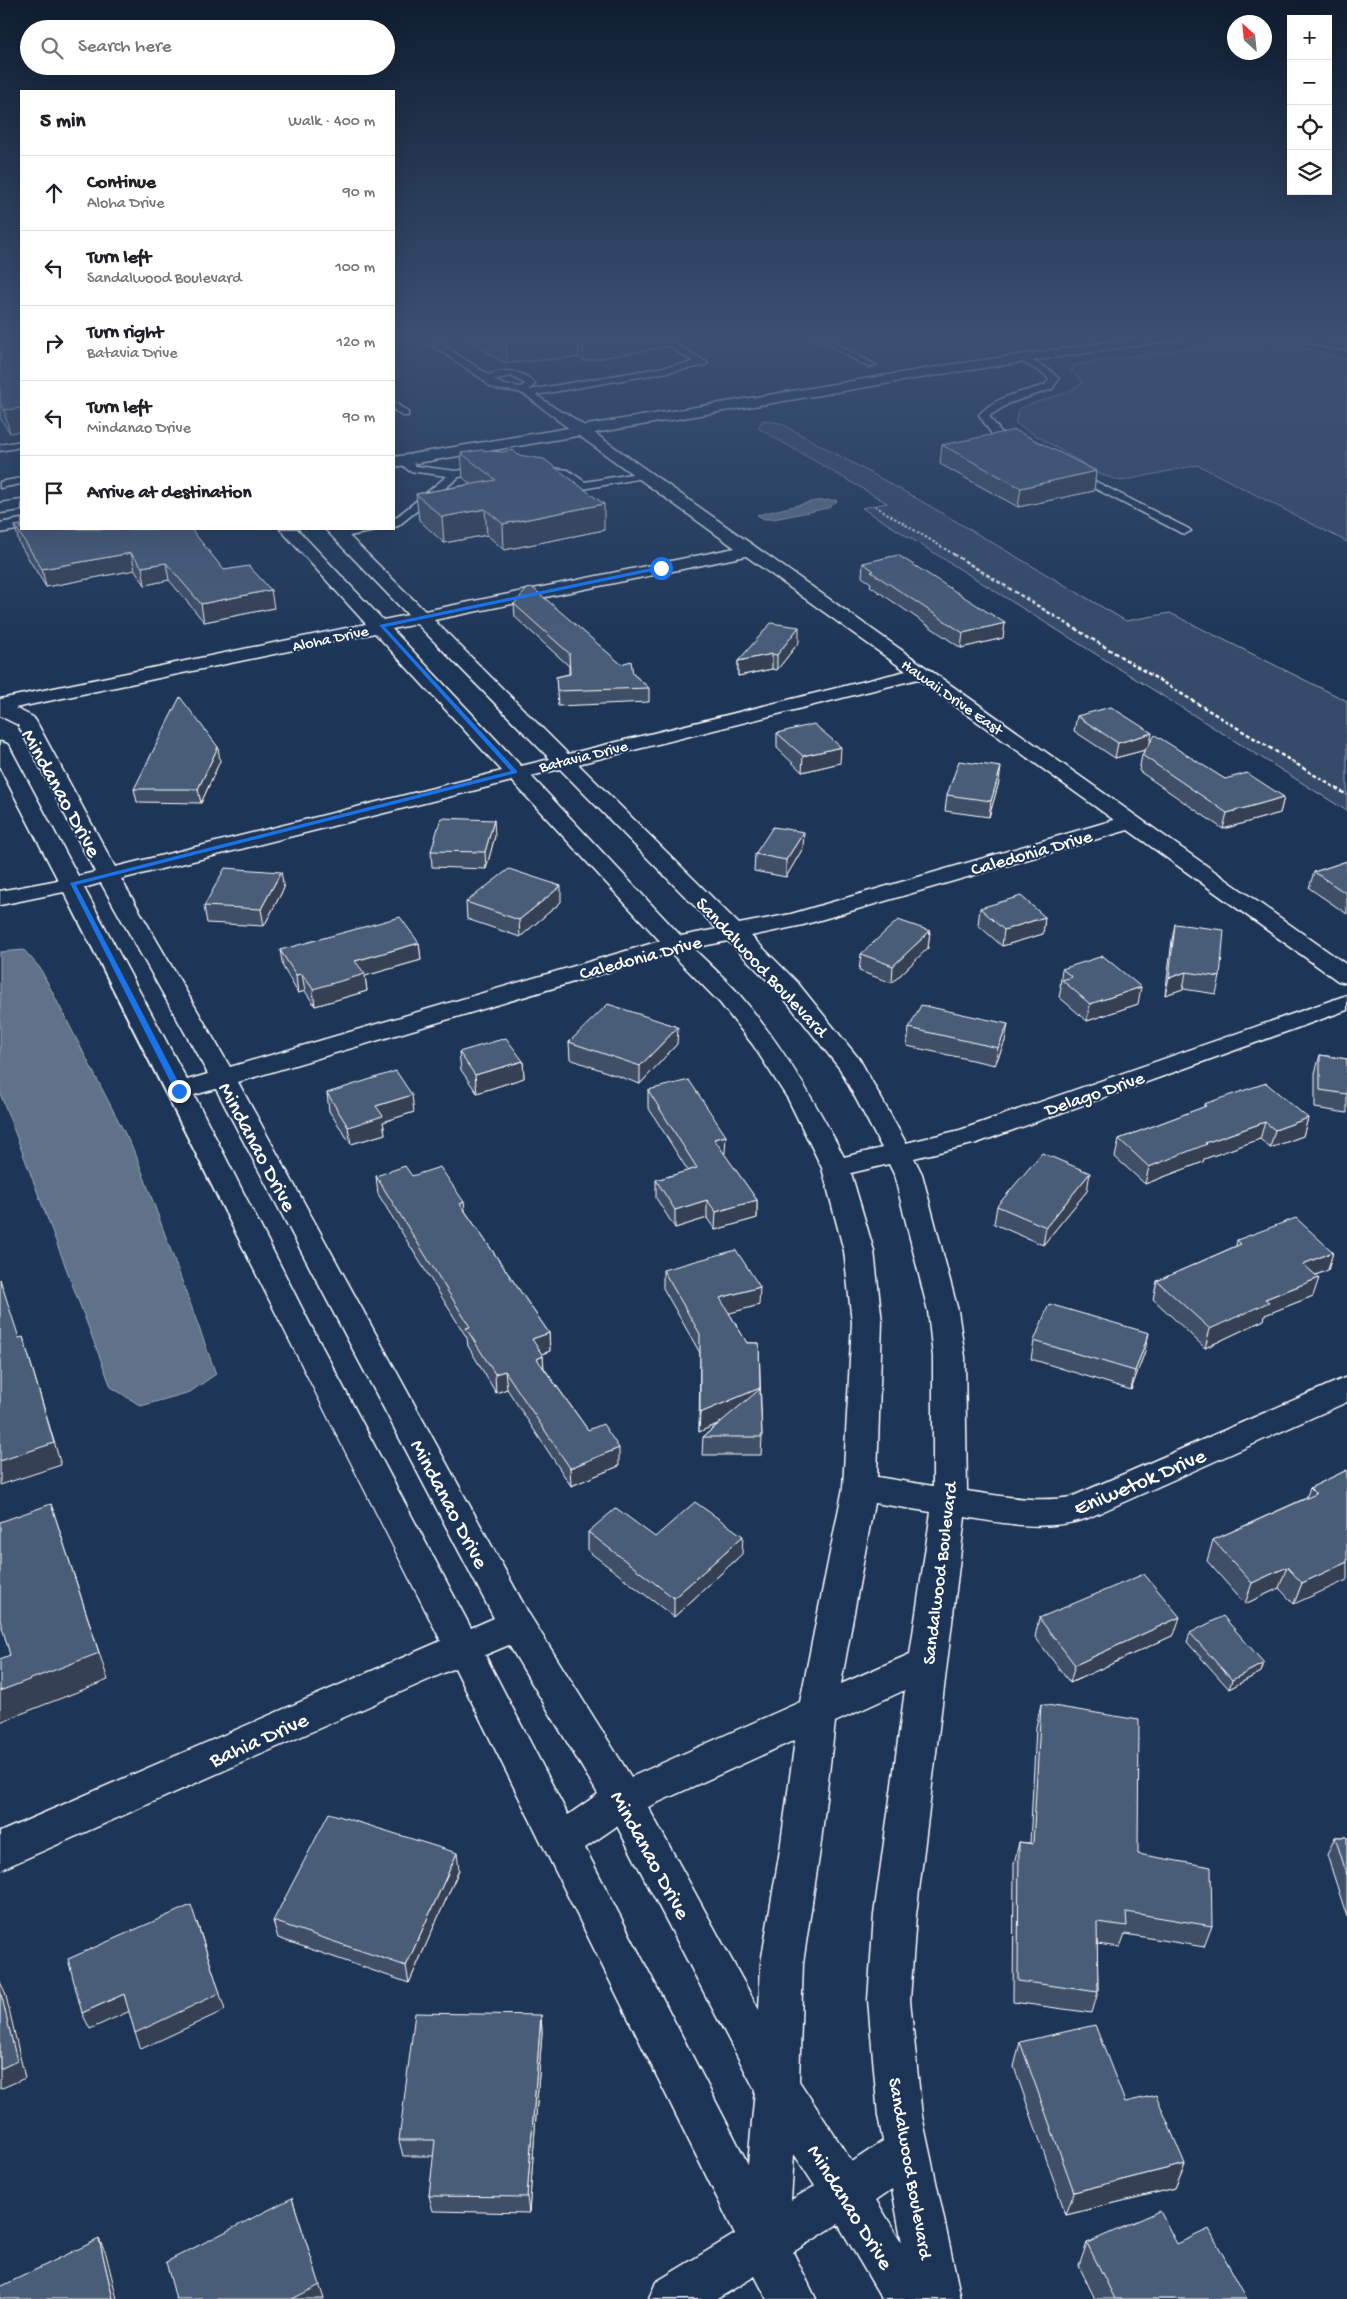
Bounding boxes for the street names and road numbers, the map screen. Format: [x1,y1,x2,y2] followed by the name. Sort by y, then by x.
[291,623,371,658] street label: Aloha Drive
[896,657,1007,742] street label: Hawaii Drive East
[14,725,106,863] street label: Mindanao Drive
[537,738,631,779] street label: Batavia Drive
[968,826,1096,883] street label: Caledonia Drive
[689,893,833,1045] street label: Sandalwood Boulevard
[577,932,705,987] street label: Caledonia Drive
[1041,1068,1148,1124] street label: Delago Drive
[210,1079,301,1218] street label: Mindanao Drive
[402,1436,493,1575] street label: Mindanao Drive
[1071,1444,1211,1523] street label: Eniwetok Drive
[919,1479,964,1666] street label: Sandalwood Boulevard
[205,1708,314,1775] street label: Bahia Drive
[603,1787,695,1925] street label: Mindanao Drive
[881,2076,936,2263] street label: Sandalwood Boulevard
[800,2141,898,2276] street label: Mindanao Drive

